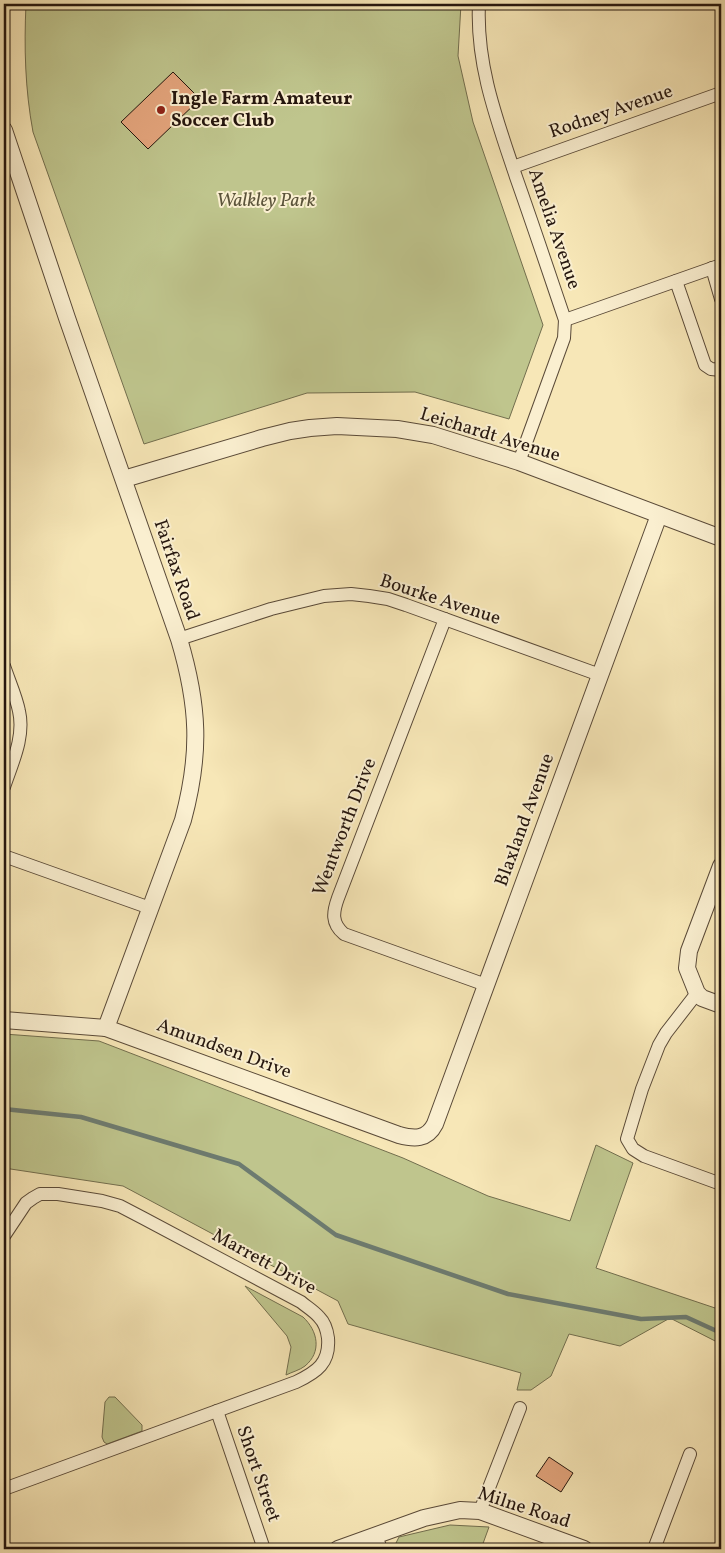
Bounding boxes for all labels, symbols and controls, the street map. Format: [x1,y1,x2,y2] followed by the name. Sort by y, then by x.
[546,79,676,145] street label: Rodney Avenue
[171,86,352,134] place label: Ingle Farm Amateur Soccer Club
[155,104,167,116] marker: Ingle Farm Amateur Soccer Club
[521,165,587,293] street label: Amelia Avenue
[217,188,316,214] park label: Walkley Park
[417,401,563,469] street label: Leichardt Avenue
[147,516,205,624] street label: Fairfax Road
[376,568,504,632] street label: Bourke Avenue
[489,750,561,890] street label: Blaxland Avenue
[307,754,383,900] street label: Wentworth Drive
[153,1013,295,1085] street label: Amundsen Drive
[207,1223,321,1301] street label: Marrett Drive
[229,1422,287,1526] street label: Short Street
[474,1481,574,1535] street label: Milne Road

